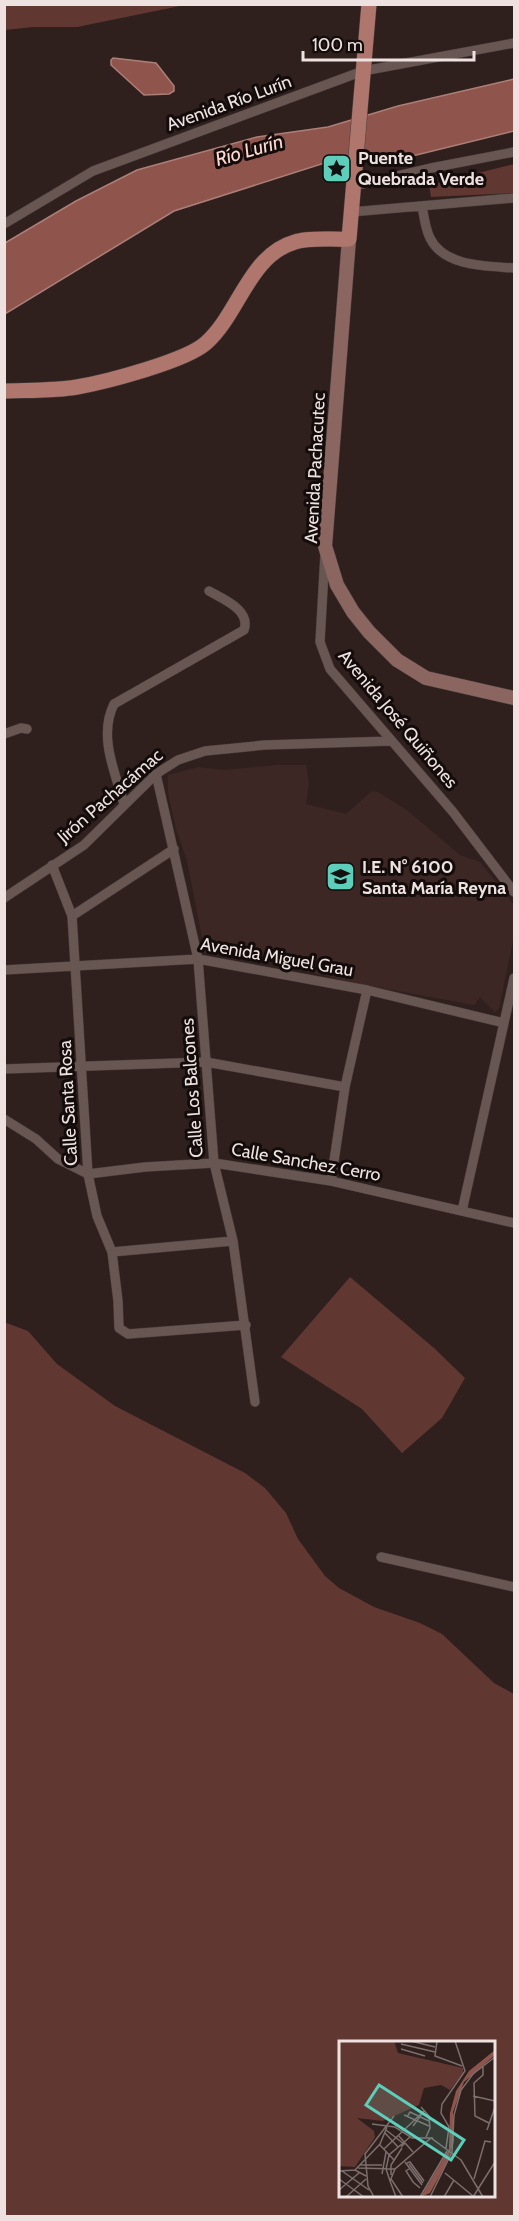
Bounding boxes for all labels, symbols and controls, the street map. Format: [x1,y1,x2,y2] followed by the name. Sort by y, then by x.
[303,24,474,62] scale bar
[312,34,363,56] text: 100 m
[164,70,294,136] street label: Avenida Río Lurín
[212,129,286,171] water label: Río Lurín
[358,147,484,190] place label: Puente Quebrada Verde
[321,152,353,184] place icon: Puente Quebrada Verde
[300,392,330,544] street label: Avenida Pachacutec
[334,645,462,793] street label: Avenida José Quiñones
[52,744,167,848] street label: Jirón Pachacámac
[362,856,506,899] place label: I.E. N° 6100 Santa María Reyna
[325,861,357,893] school or university icon: I.E. N° 6100 Santa María Reyna
[199,933,355,981] street label: Avenida Miguel Grau
[176,1017,208,1159] street label: Calle Los Balcones
[54,1039,82,1166] street label: Calle Santa Rosa
[230,1138,383,1186] street label: Calle Sanchez Cerro
[339,2041,495,2197] inset map

